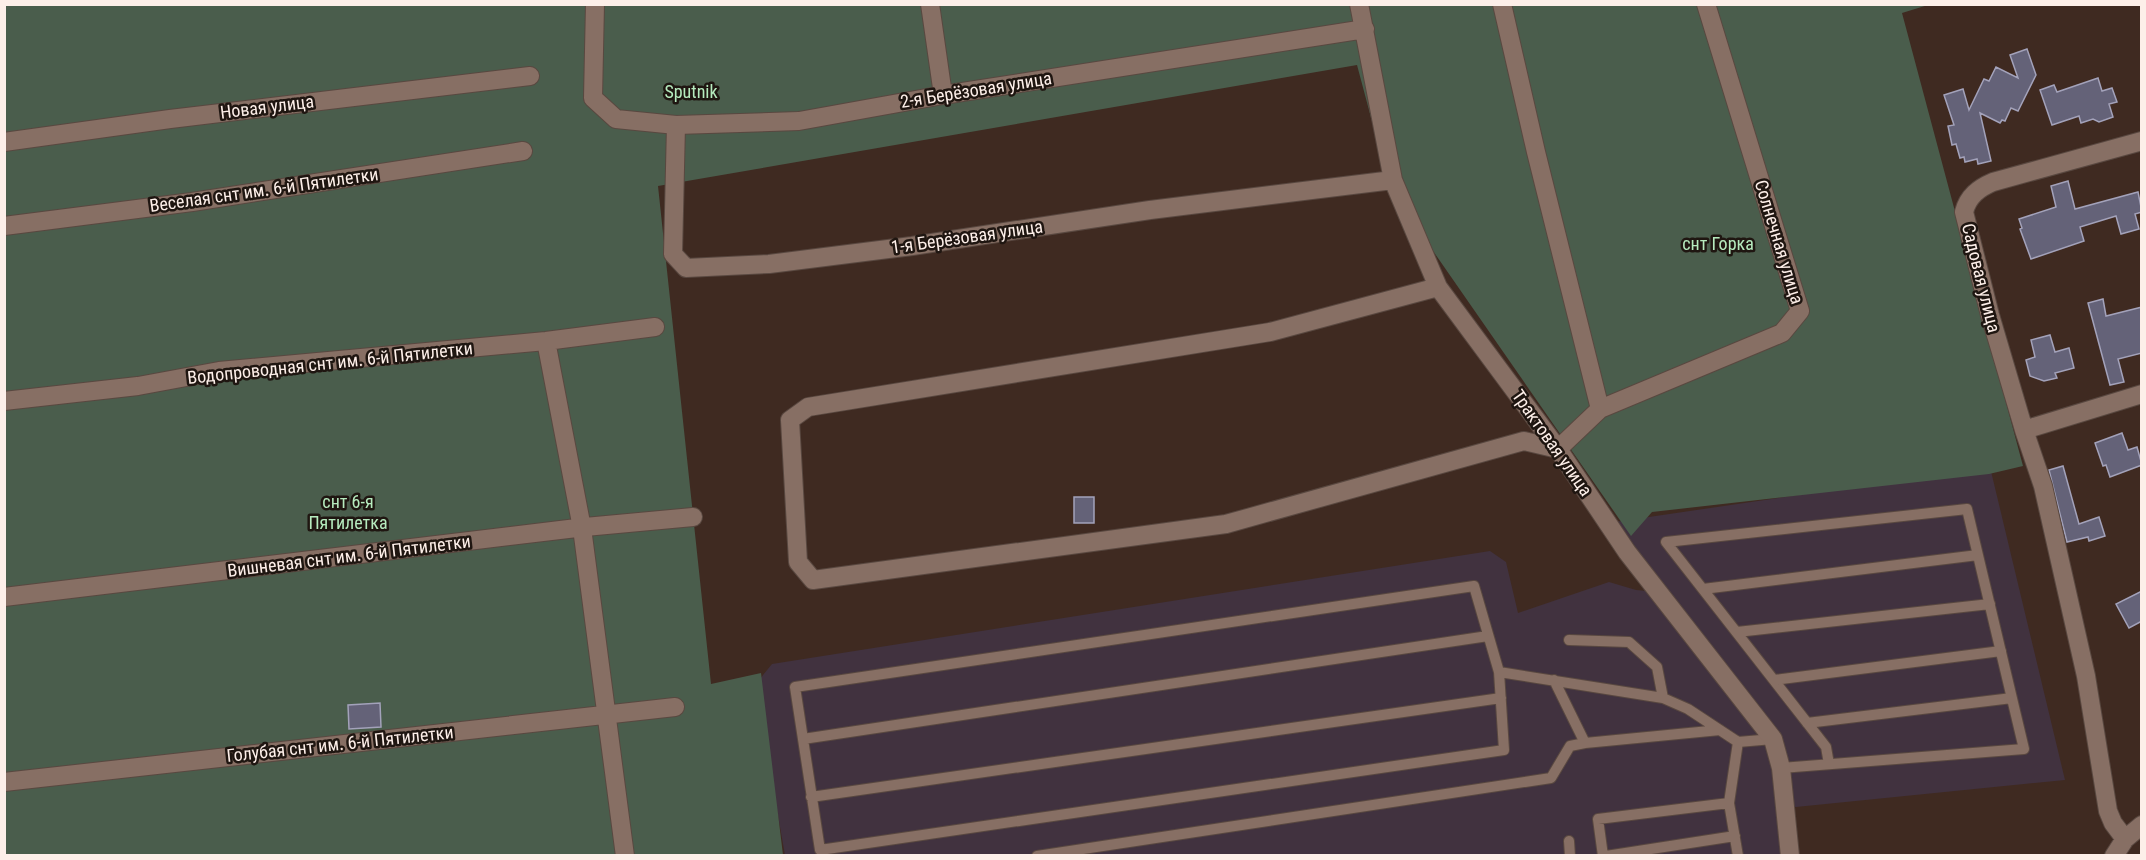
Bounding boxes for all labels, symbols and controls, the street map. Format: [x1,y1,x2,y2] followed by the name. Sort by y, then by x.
[899,67,1053,112] street label: 2-я Берёзовая улица
[664,81,718,102] park label: Sputnik
[219,90,315,123] street label: Новая улица
[148,163,380,216] street label: Веселая снт им. 6-й Пятилетки
[1751,177,1808,306] street label: Солнечная улица
[890,215,1044,258] street label: 1-я Берёзовая улица
[1958,221,2005,335] street label: Садовая улица
[1682,233,1754,254] park label: снт Горка
[186,337,474,388] street label: Водопроводная снт им. 6-й Пятилетки
[1508,386,1597,500] street label: Трактовая улица
[308,491,388,533] park label: снт 6-я Пятилетка
[226,530,472,581] street label: Вишневая снт им. 6-й Пятилетки
[225,721,454,766] street label: Голубая снт им. 6-й Пятилетки

